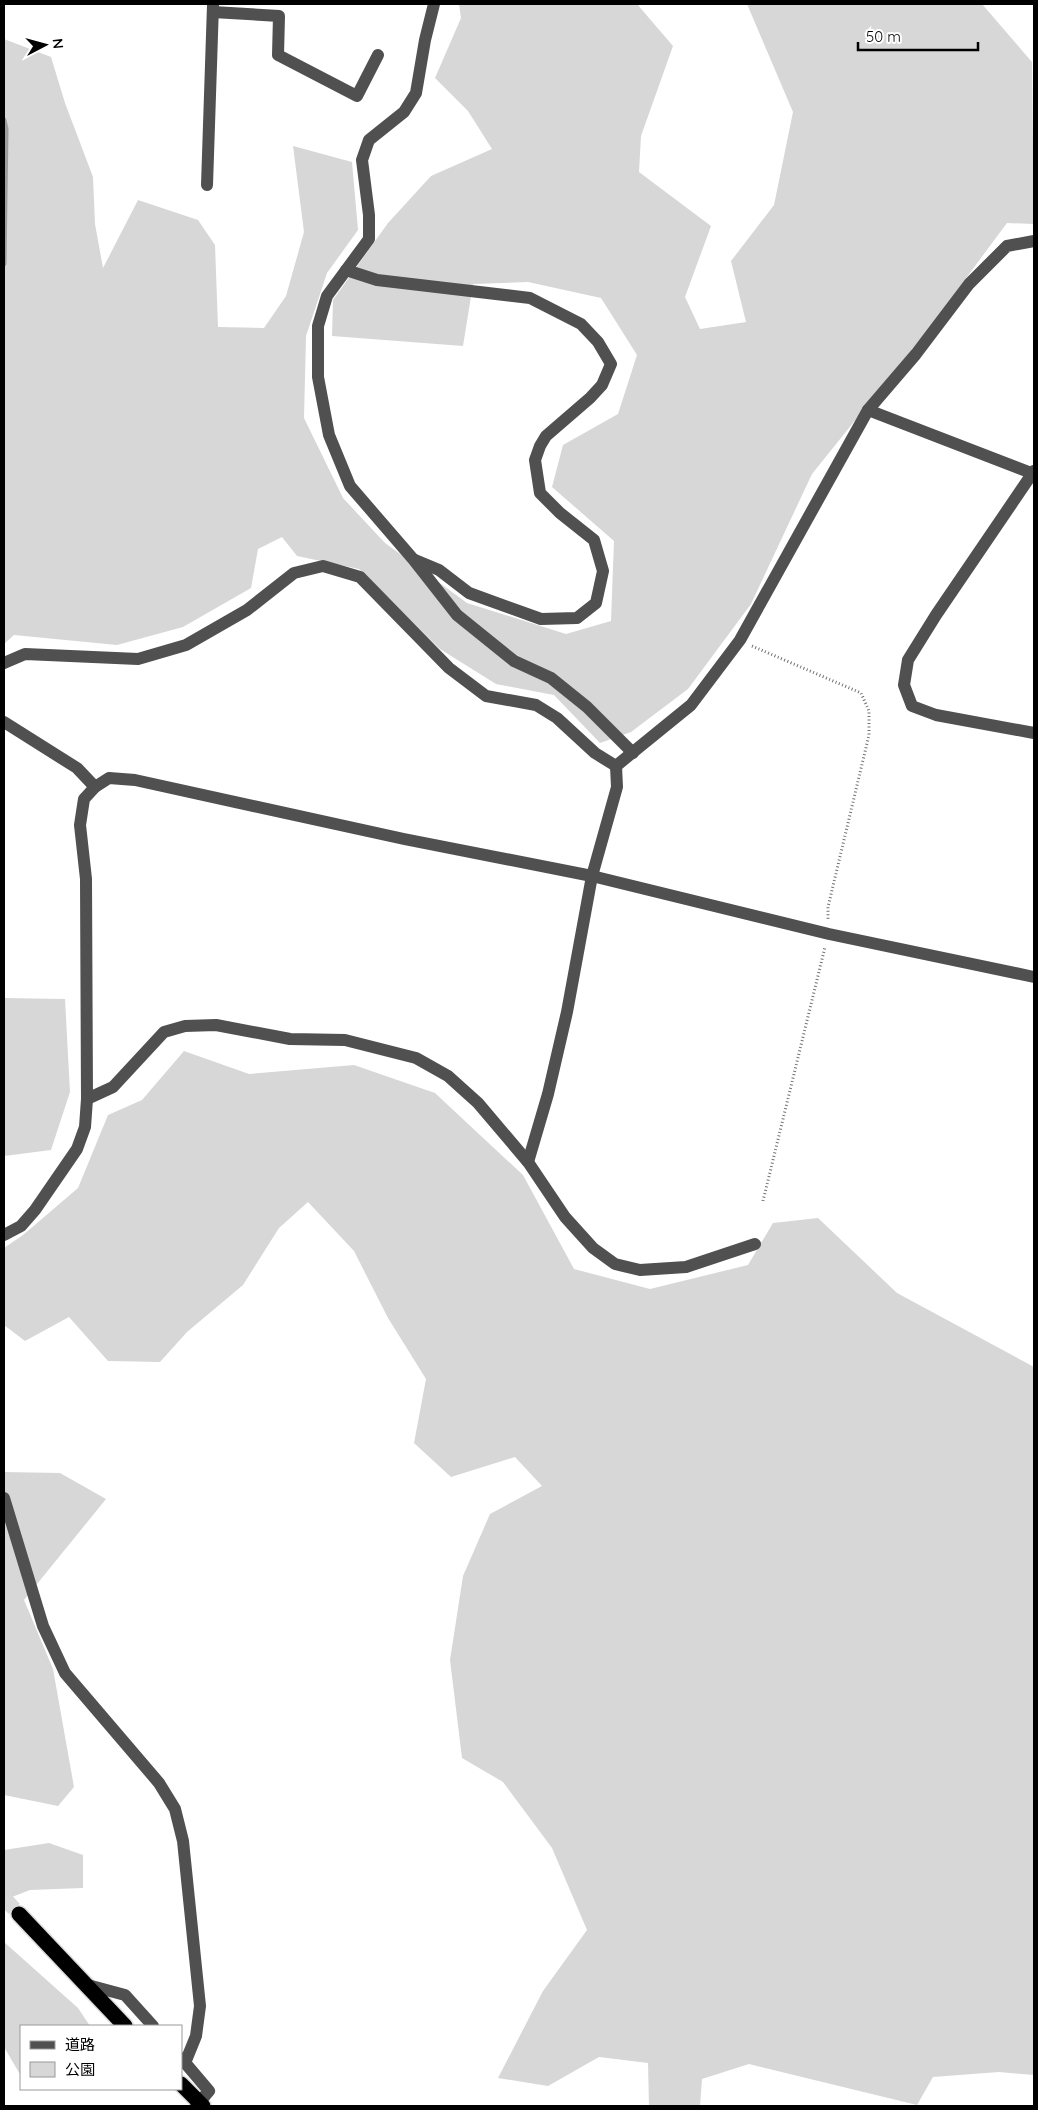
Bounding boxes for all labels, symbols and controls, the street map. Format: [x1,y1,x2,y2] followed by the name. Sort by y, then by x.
[20,20,70,70] north arrow
[858,20,978,52] scale bar
[866,27,901,46] text: 50 m
[48,38,67,50] text: N
[20,2025,182,2090] legend
[65,2035,95,2054] text: 道路
[65,2060,95,2079] text: 公園

